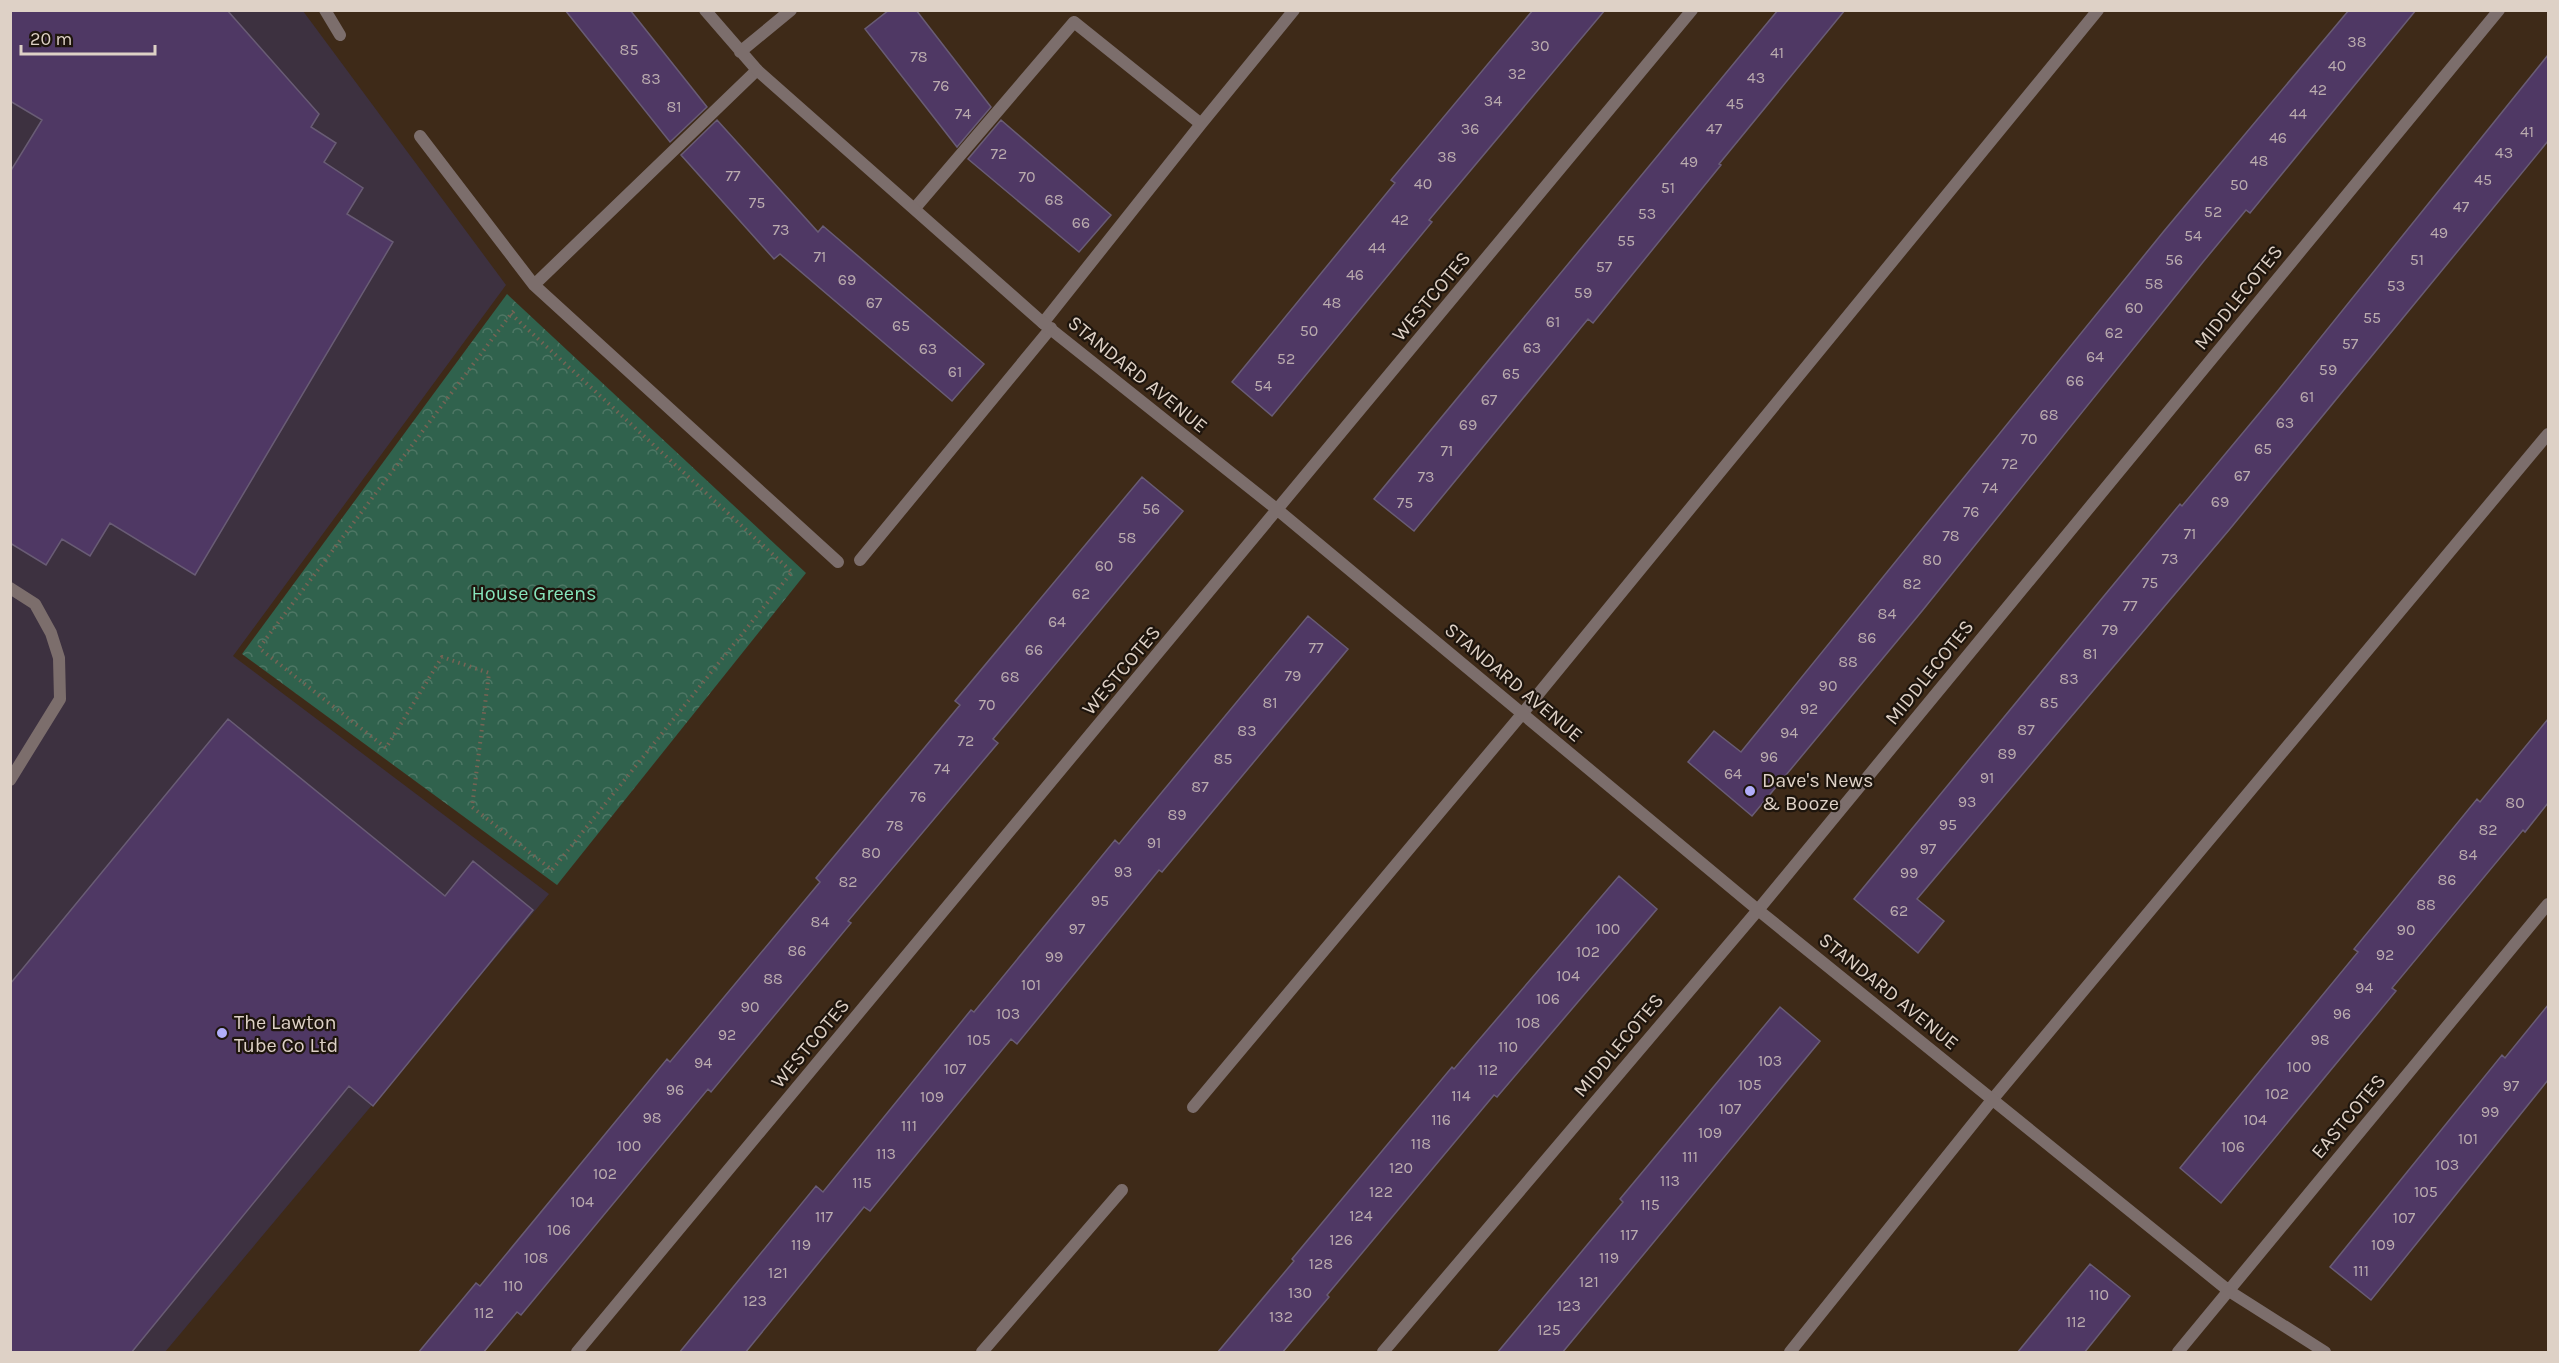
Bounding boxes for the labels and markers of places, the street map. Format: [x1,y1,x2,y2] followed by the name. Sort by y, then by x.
[1762,769,1873,815] place label: Dave's News & Booze
[1743,784,1757,798] marker: Dave's News & Booze
[234,1011,338,1057] place label: The Lawton Tube Co Ltd
[215,1026,229,1040] marker: The Lawton Tube Co Ltd

